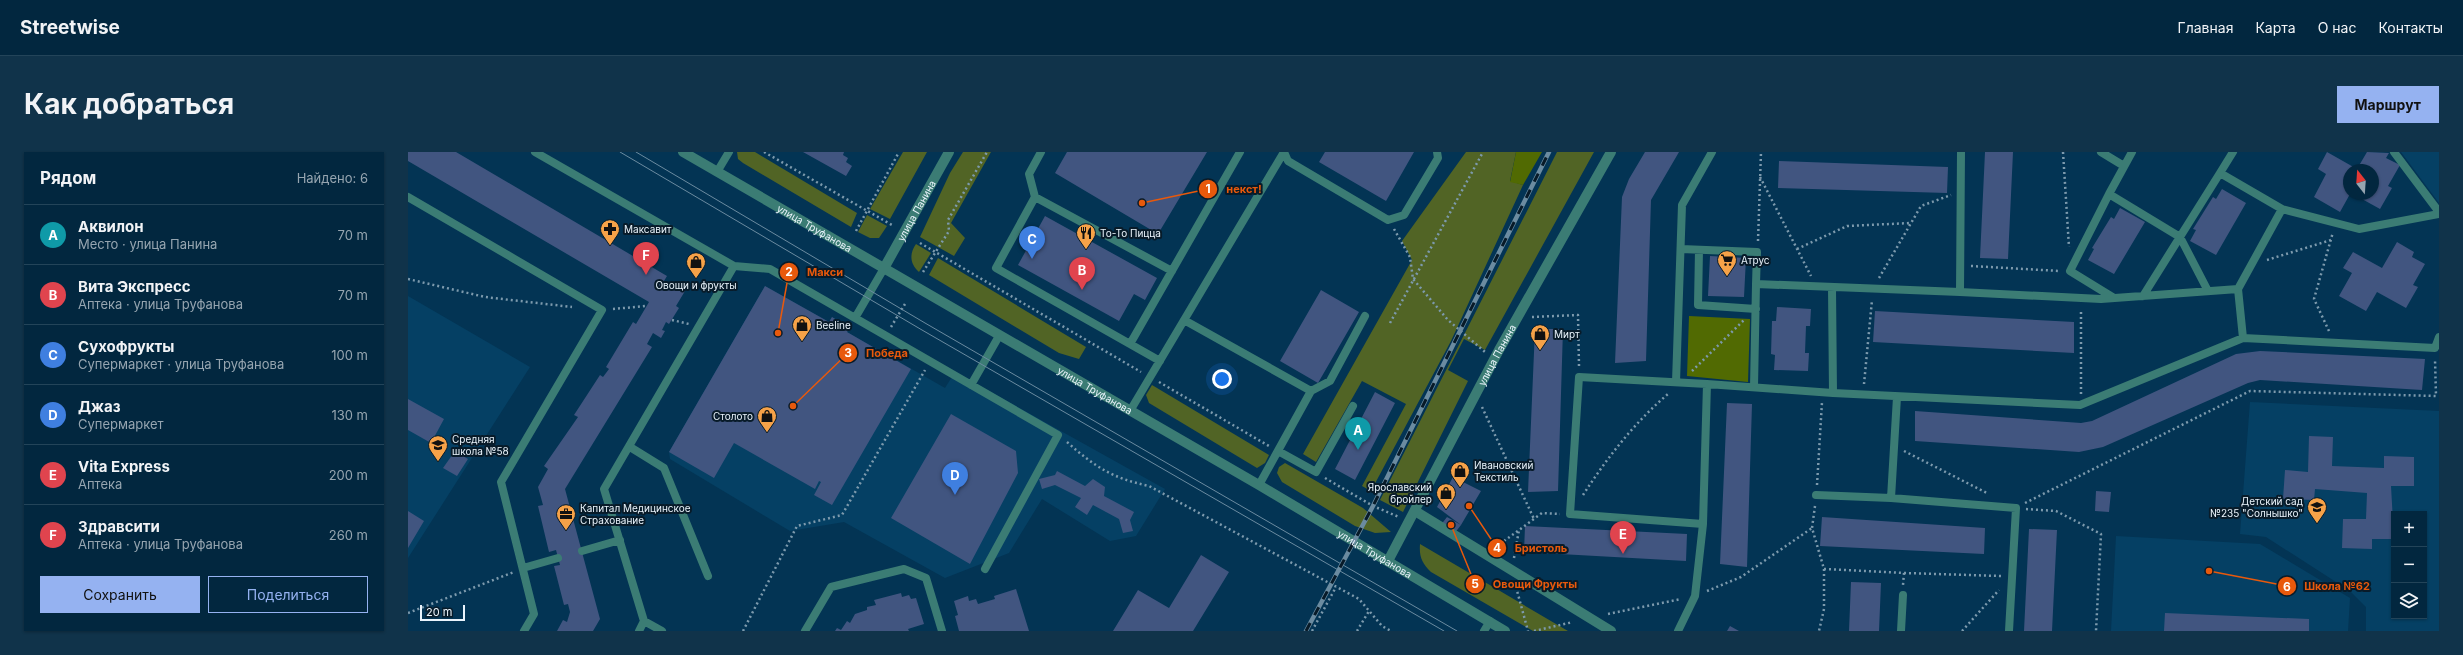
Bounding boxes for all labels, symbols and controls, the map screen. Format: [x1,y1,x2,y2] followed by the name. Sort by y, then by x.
[20,16,120,39] text: Streetwise
[2178,19,2233,36] text: Главная
[2255,19,2296,36] text: Карта
[2318,19,2356,36] text: О нас
[2378,19,2443,36] text: Контакты
[2337,86,2439,123] button: Маршрут
[24,87,234,121] text: Как добраться
[2343,164,2379,200] north arrow
[40,168,96,188] text: Рядом
[297,170,368,186] text: Найдено: 6
[1198,177,1269,200] callout: некст!
[894,178,938,243] street label: улица Панина
[1205,181,1211,196] text: 1
[1226,182,1262,196] text: некст!
[775,202,854,254] street label: улица Труфанова
[78,217,144,236] text: Аквилон
[599,218,621,246] pharmacy icon: Максавит
[1075,222,1097,250] restaurant icon: То-То Пицца
[624,223,672,235] place label: Максавит
[1019,226,1045,259] pin: C
[48,227,58,243] text: A
[338,227,368,243] text: 70 m
[1100,227,1161,239] place label: То-То Пицца
[78,236,217,252] text: Место · улица Панина
[633,242,659,275] pin: F
[1716,249,1738,277] supermarket icon: Атрус
[685,251,707,279] shop icon: Овощи и фрукты
[1741,254,1770,266] place label: Атрус
[1069,257,1095,290] pin: B
[779,260,851,283] callout: Макси
[785,264,793,279] text: 2
[807,265,843,279] text: Макси
[78,277,191,296] text: Вита Экспресс
[655,279,737,291] place label: Овощи и фрукты
[49,287,57,303] text: B
[338,287,368,303] text: 70 m
[78,296,243,312] text: Аптека · улица Труфанова
[791,314,813,342] shop icon: Beeline
[816,319,851,331] place label: Beeline
[1475,322,1518,388] street label: улица Панина
[1529,323,1551,351] shop icon: Мирт
[1554,328,1580,340] place label: Мирт
[78,337,174,356] text: Сухофрукты
[838,341,916,364] callout: Победа
[844,345,852,360] text: 3
[866,346,908,360] text: Победа
[48,347,58,363] text: C
[331,347,368,363] text: 100 m
[78,356,284,372] text: Супермаркет · улица Труфанова
[1056,364,1135,417] street label: улица Труфанова
[1212,369,1232,389] your location
[78,397,120,416] text: Джаз
[756,405,778,433] shop icon: Столото
[48,407,58,423] text: D
[331,407,368,423] text: 130 m
[713,410,753,422] place label: Столото
[78,416,164,432] text: Супермаркет
[1345,417,1371,450] pin: A
[452,433,509,457] place label: Средняя школа №58
[427,434,449,462] school or university icon: Средняя школа №58
[78,457,170,476] text: Vita Express
[1474,459,1533,483] place label: Ивановский Текстиль
[1449,460,1471,488] shop icon: Ивановский Текстиль
[942,462,968,495] pin: D
[49,467,57,483] text: E
[329,467,368,483] text: 200 m
[78,476,122,492] text: Аптека
[1368,481,1432,505] place label: Ярославский бройлер
[1435,482,1457,510] shop icon: Ярославский бройлер
[2210,495,2303,519] place label: Детский сад №235 "Солнышко"
[2306,496,2328,524] school or university icon: Детский сад №235 "Солнышко"
[580,502,691,526] place label: Капитал Медицинское Страхование
[555,503,577,531] office icon: Капитал Медицинское Страхование
[2391,511,2427,619] map controls
[2391,511,2427,547] button: +
[78,517,160,536] text: Здравсити
[1610,521,1636,554] pin: E
[49,527,57,543] text: F
[329,527,368,543] text: 260 m
[1335,527,1414,580] street label: улица Труфанова
[78,536,243,552] text: Аптека · улица Труфанова
[1487,536,1576,559] callout: Бристоль
[1493,540,1501,555] text: 4
[1515,541,1568,555] text: Бристоль
[2391,547,2427,583] button: −
[1465,573,1585,596] callout: Овощи Фрукты
[2277,575,2378,598] callout: Школа №62
[40,576,200,613] button: Сохранить
[208,576,368,613] button: Поделиться
[1471,576,1479,591] text: 5
[1493,577,1577,591] text: Овощи Фрукты
[2283,579,2291,594] text: 6
[2304,579,2370,593] text: Школа №62
[2391,583,2427,619] button: layers
[420,603,465,622] scale bar
[426,605,452,619] text: 20 m

